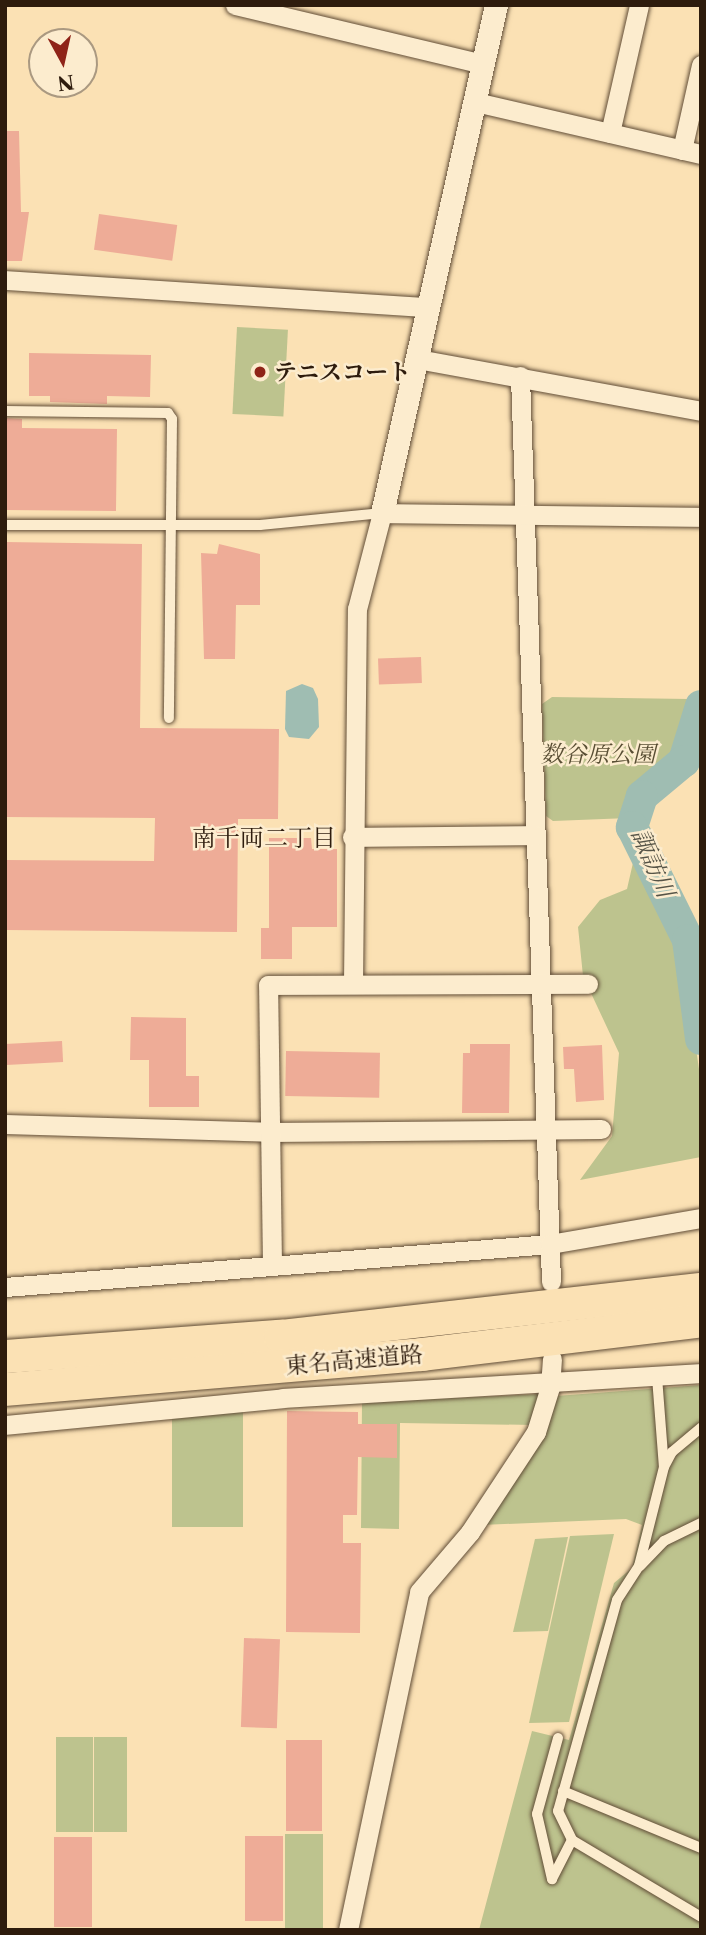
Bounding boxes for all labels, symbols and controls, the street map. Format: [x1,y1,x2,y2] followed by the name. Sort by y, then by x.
[28,28,98,98] north arrow
[56,70,75,95] text: N
[274,358,412,386] place label: テニスコート
[252,364,268,380] marker: テニスコート
[541,740,655,768] park label: 数谷原公園
[192,824,336,852] district label: 南千両二丁目
[626,824,680,902] water label: 諏訪川
[284,1340,424,1380] street label: 東名高速道路

